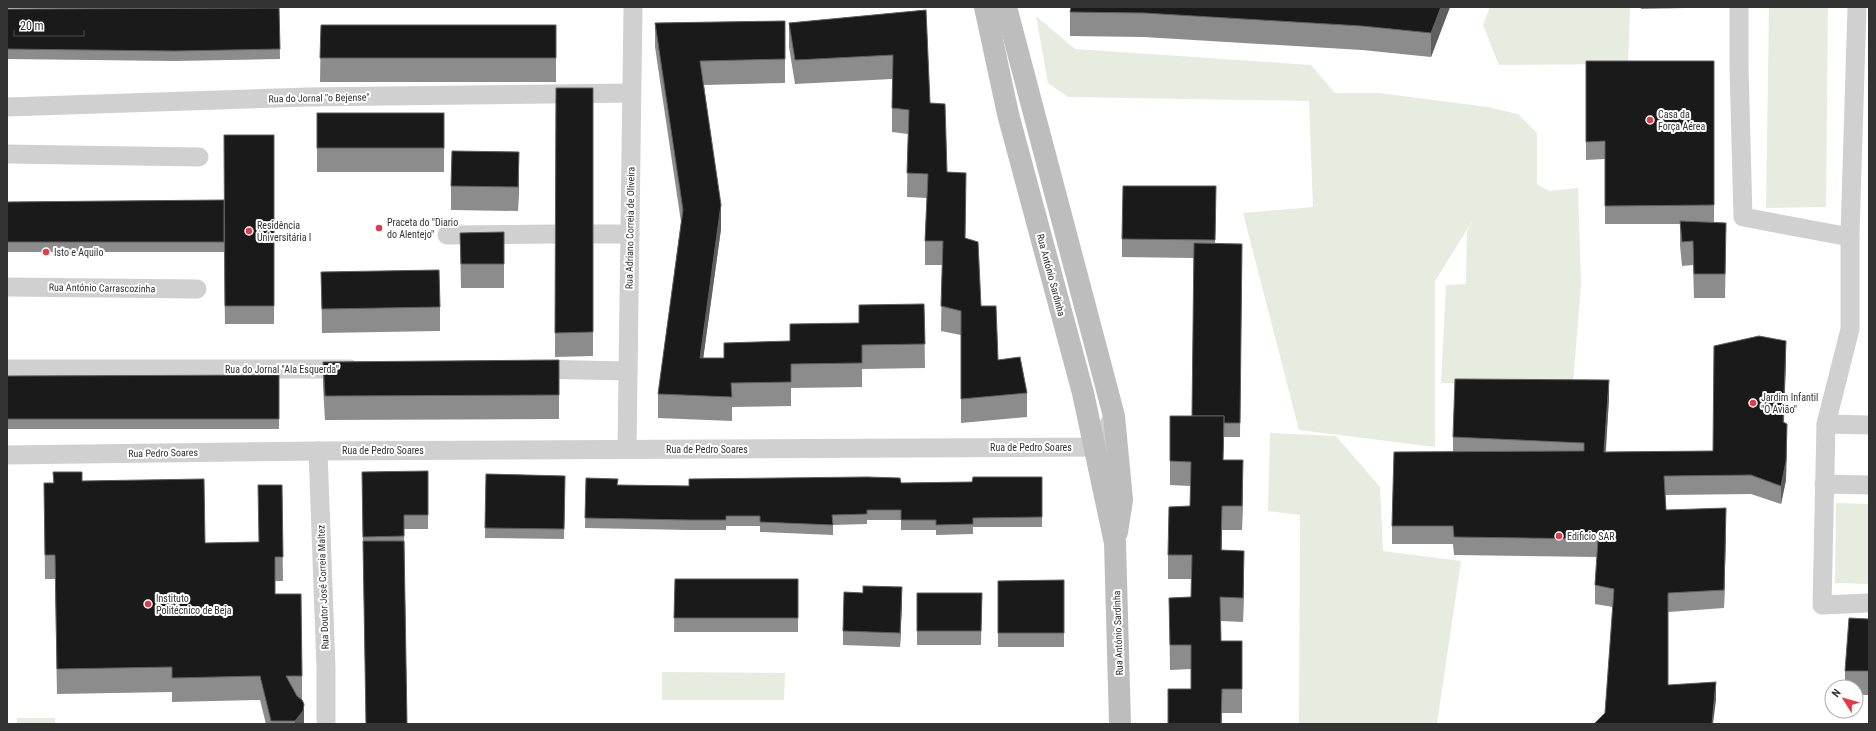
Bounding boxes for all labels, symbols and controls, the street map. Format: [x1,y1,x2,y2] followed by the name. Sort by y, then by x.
[14,12,84,38] scale bar
[20,19,44,33] text: 20 m
[268,92,370,104] street label: Rua do Jornal "o Bejense"
[1658,109,1705,132] place label: Casa da Força Aérea
[1645,115,1655,125] marker: Casa da Força Aérea
[623,167,637,289] street label: Rua Adriano Correia de Oliveira
[387,217,458,240] place label: Praceta do "Diario do Alentejo"
[257,220,311,243] place label: Residência Universitária I
[374,223,384,233] marker: Praceta do "Diario do Alentejo"
[244,226,254,236] marker: Residência Universitária I
[1035,233,1067,318] street label: Rua António Sardinha
[41,247,51,257] marker: Isto e Aquilo
[54,247,103,258] place label: Isto e Aquilo
[49,282,156,294] street label: Rua António Carrascozinha
[225,364,339,375] street label: Rua do Jornal "Ala Esquerda"
[1761,392,1818,415] place label: Jardim Infantil "O Avião"
[1748,398,1758,408] marker: Jardim Infantil "O Avião"
[990,442,1072,453] street label: Rua de Pedro Soares
[666,444,748,455] street label: Rua de Pedro Soares
[342,445,424,456] street label: Rua de Pedro Soares
[128,447,198,459] street label: Rua Pedro Soares
[315,524,331,650] street label: Rua Doutor José Correia Maltez
[1554,531,1564,541] marker: Edificio SAR
[1567,531,1615,542] place label: Edificio SAR
[1111,590,1125,676] street label: Rua António Sardinha
[156,593,232,616] place label: Instituto Politécnico de Beja
[143,599,153,609] marker: Instituto Politécnico de Beja
[1824,679,1864,719] north arrow
[1829,686,1844,700] text: N

